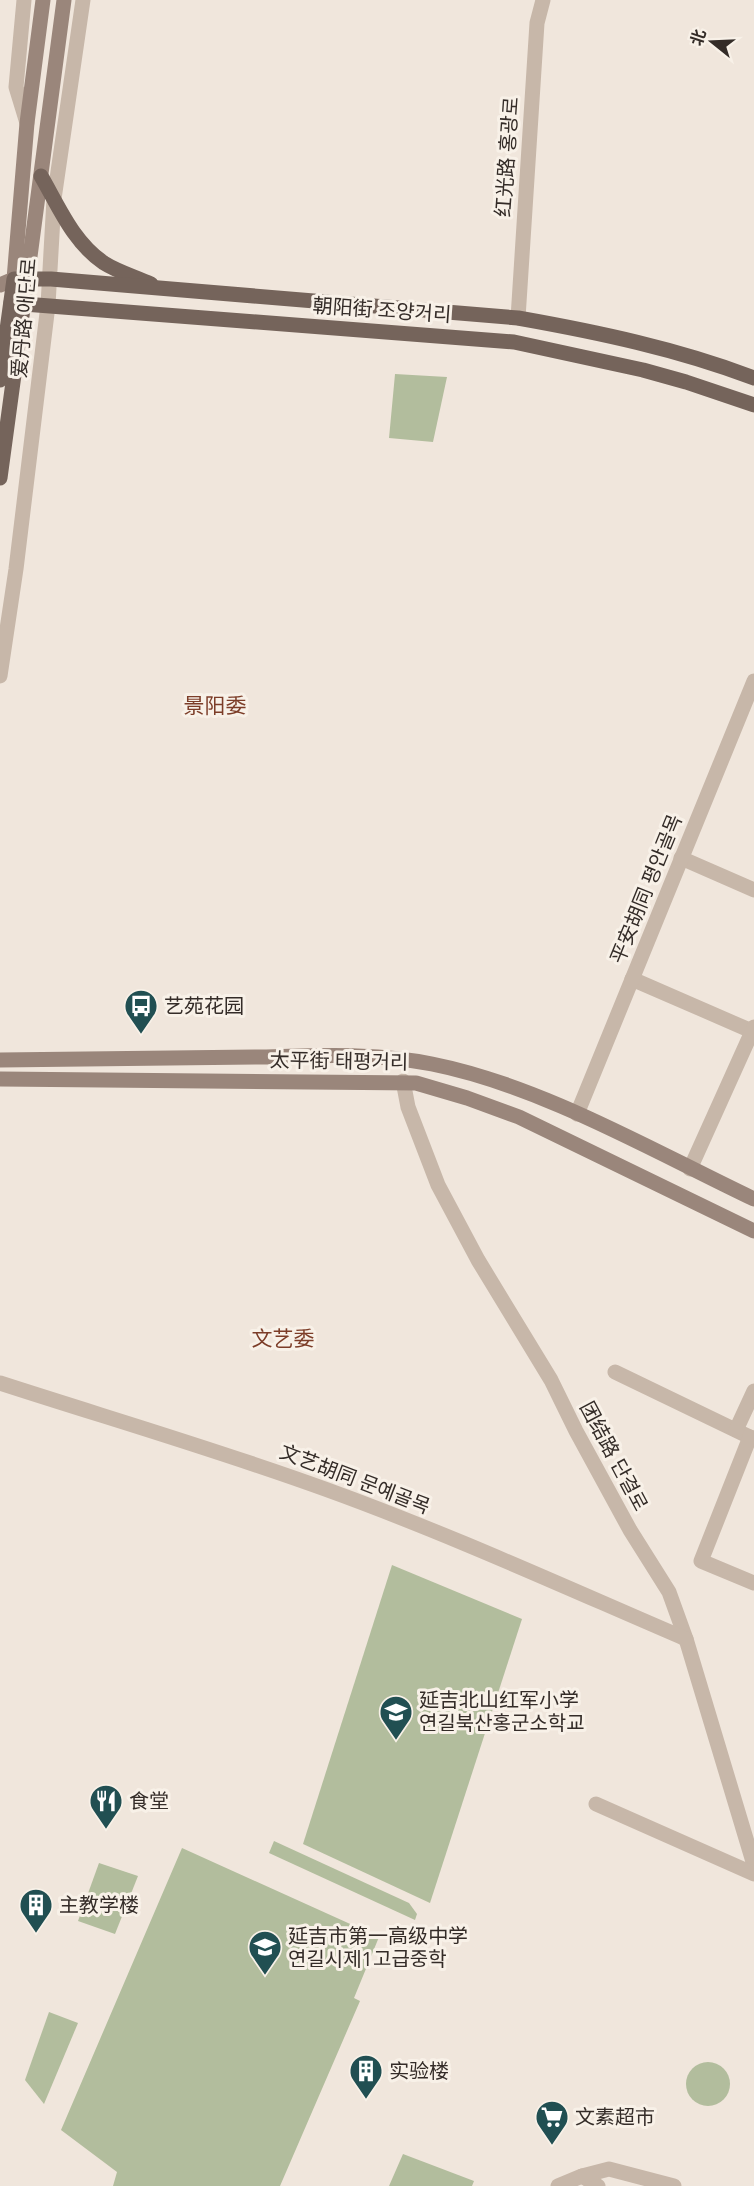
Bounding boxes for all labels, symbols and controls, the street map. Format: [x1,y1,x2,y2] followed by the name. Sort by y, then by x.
[682,12,742,72] north arrow
[685,26,711,48] text: 北
[489,96,524,218] street label: 红光路 홍광로
[5,257,42,379] street label: 爱丹路 애단로
[312,291,452,328] street label: 朝阳街 조양거리
[184,691,247,719] district label: 景阳委
[603,810,688,967] street label: 平安胡同 평안골목
[123,988,159,1035] bus stop icon: 艺苑花园
[164,992,244,1019] place label: 艺苑花园
[269,1046,409,1075] street label: 太平街 태평거리
[252,1324,315,1352] district label: 文艺委
[574,1396,655,1515] street label: 团结路 단결로
[276,1437,434,1520] street label: 文艺胡同 문예골목
[419,1686,585,1736] place label: 延吉北山红军小学 연길북산홍군소학교
[378,1694,414,1741] school or university icon: 延吉北山红军小学 연길북산홍군소학교
[88,1783,124,1830] restaurant icon: 食堂
[129,1787,169,1814] place label: 食堂
[18,1887,54,1934] building icon: 主教学楼
[59,1891,139,1918] place label: 主教学楼
[288,1922,468,1972] place label: 延吉市第一高级中学 연길시제1고급중학
[247,1929,283,1976] school or university icon: 延吉市第一高级中学 연길시제1고급중학
[348,2053,384,2100] building icon: 实验楼
[389,2057,449,2084] place label: 实验楼
[534,2099,570,2146] supermarket icon: 文素超市
[575,2103,655,2130] place label: 文素超市

